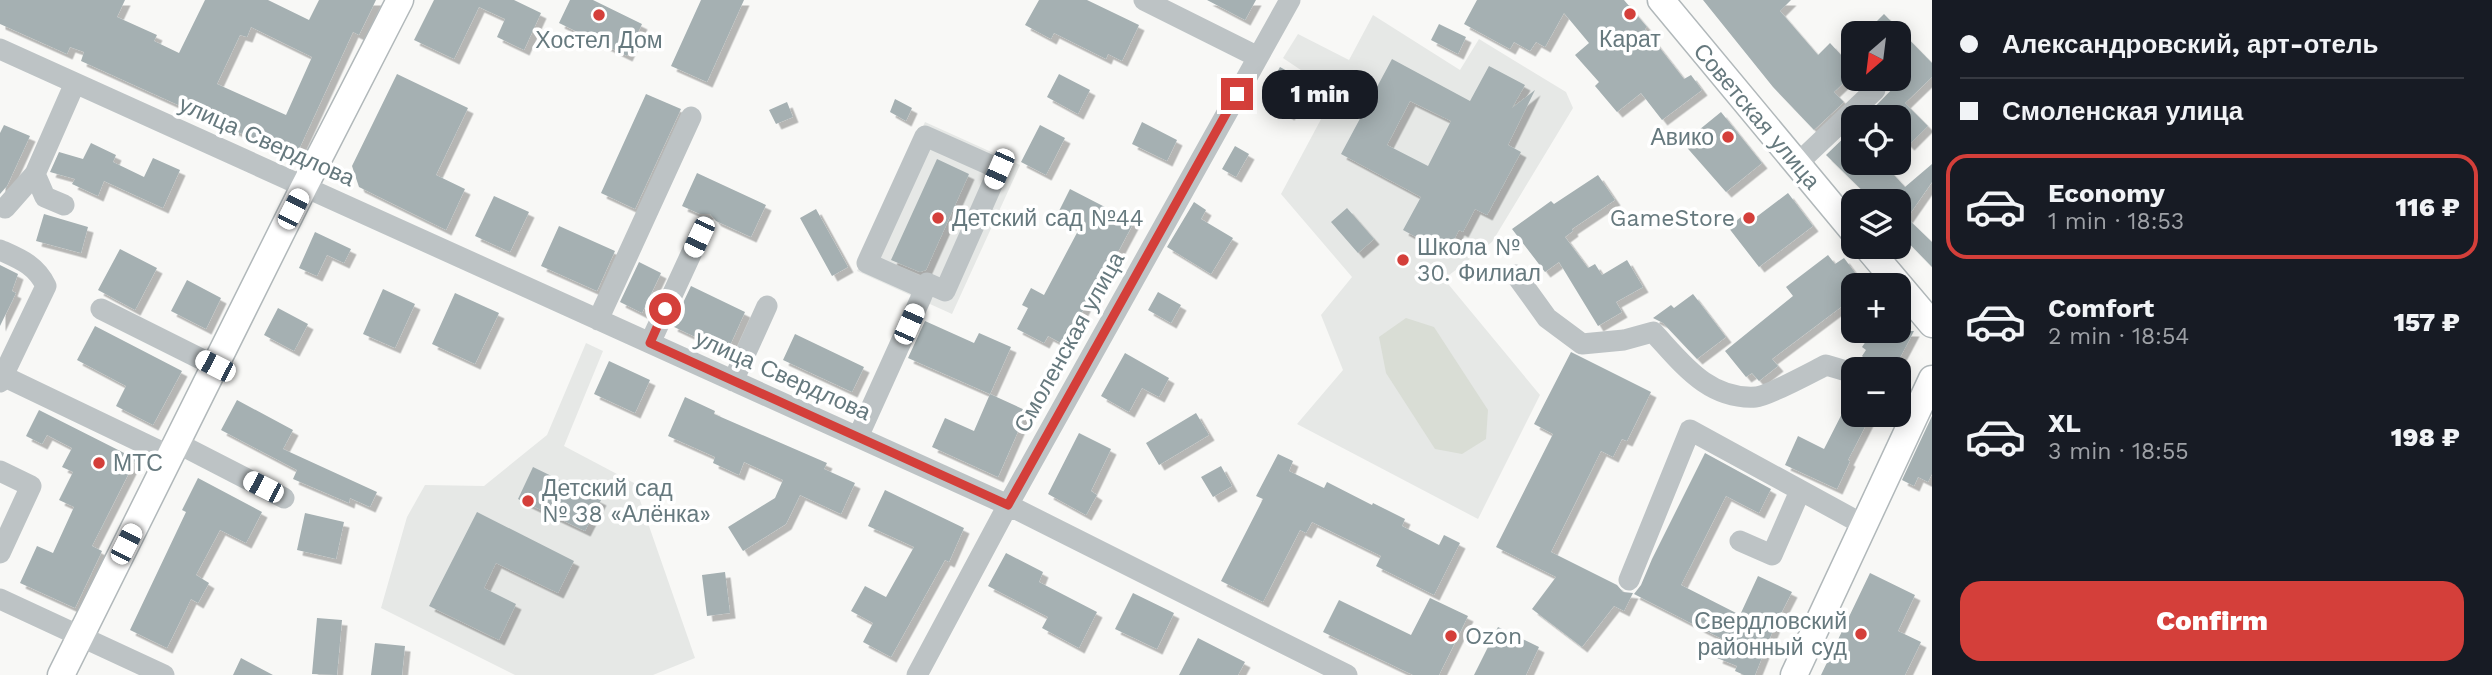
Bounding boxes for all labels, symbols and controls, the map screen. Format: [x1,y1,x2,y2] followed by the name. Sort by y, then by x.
[1622,6,1638,22] marker: Карат
[591,7,607,23] marker: Хостел Дом
[1841,21,1911,91] north arrow
[1841,21,1911,427] map controls
[1599,26,1661,53] place label: Карат
[535,27,663,54] place label: Хостел Дом
[2002,29,2378,59] text: Александровский, арт-отель
[1688,38,1826,195] street label: Советская улица
[1262,70,1377,119] callout: 1 min
[1221,78,1253,110] route end
[1290,81,1350,108] text: 1 min
[175,91,359,192] street label: улица Свердлова
[2002,96,2243,126] text: Смоленская улица
[1841,105,1911,175] button: locate
[1650,124,1714,151] place label: Авико
[1720,129,1736,145] marker: Авико
[981,146,1018,192] car
[1964,175,2027,238] icon: car
[2048,178,2165,208] text: Economy
[275,186,312,232] car
[1841,189,1911,259] button: layers
[2396,192,2460,222] text: 116 ₽
[952,205,1144,232] place label: Детский сад №44
[1610,205,1735,232] place label: GameStore
[2048,208,2184,235] text: 1 min · 18:53
[930,210,946,226] marker: Детский сад №44
[1741,210,1757,226] marker: GameStore
[681,214,718,260] car
[1417,234,1541,287] place label: Школа № 30. Филиал
[1009,247,1130,437] street label: Смоленская улица
[1395,252,1411,268] marker: Школа № 30. Филиал
[1841,273,1911,343] button: +
[1964,290,2027,353] icon: car
[649,293,681,325] route start
[2048,293,2154,323] text: Comfort
[891,301,928,347] car
[2393,307,2460,337] text: 157 ₽
[2048,323,2189,350] text: 2 min · 18:54
[691,325,875,426] street label: улица Свердлова
[192,347,239,385] car
[1841,357,1911,427] button: −
[1964,405,2027,468] icon: car
[2048,408,2081,438] text: XL
[2391,422,2460,452] text: 198 ₽
[2048,438,2189,465] text: 3 min · 18:55
[113,450,163,477] place label: МТС
[91,455,107,471] marker: МТС
[240,468,287,506] car
[542,475,711,528] place label: Детский сад № 38 «Алёнка»
[520,493,536,509] marker: Детский сад № 38 «Алёнка»
[108,521,145,567] car
[1960,581,2464,661] button: Confirm
[1694,608,1848,661] place label: Свердловский районный суд
[1465,623,1522,650] place label: Ozon
[1853,626,1869,642] marker: Свердловский районный суд
[1443,628,1459,644] marker: Ozon

